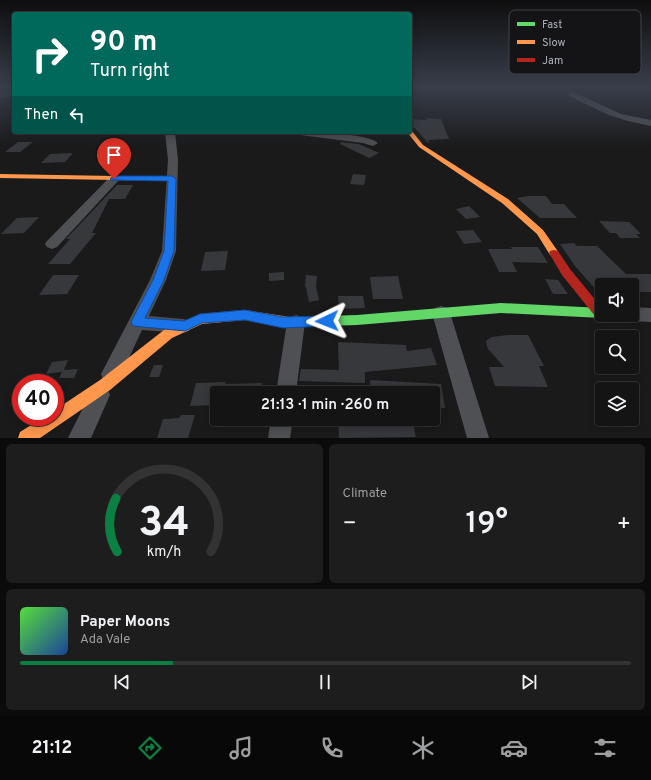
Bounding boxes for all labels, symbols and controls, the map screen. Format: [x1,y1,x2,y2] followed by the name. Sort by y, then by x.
[509,10,641,74] legend
[542,18,562,32] text: Fast
[90,25,157,61] text: 90 m
[24,28,76,80] icon: right
[542,36,565,50] text: Slow
[542,54,563,68] text: Jam
[90,60,170,83] text: Turn right
[66,104,88,126] icon: left
[24,106,58,125] text: Then
[97,138,131,179] pin
[103,144,125,166] icon: arrive
[595,278,639,426] map controls
[595,278,639,322] button: sound
[306,300,348,342] position arrow
[595,330,639,374] button: search
[12,374,64,426] speed limit sign: 40
[595,382,639,426] button: layers
[261,396,389,415] text: 21:13 · 1 min · 260 m
[343,486,387,502] text: Climate
[138,497,190,550] text: 34
[466,506,508,543] text: 19°
[343,511,357,538] text: −
[617,511,631,538] text: +
[147,542,182,560] text: km/h
[80,613,170,632] text: Paper Moons
[80,632,130,648] text: Ada Vale
[111,671,133,693] icon: previous
[314,671,336,693] icon: pause
[518,671,540,693] icon: next
[136,734,164,762] icon: directions
[227,734,255,762] icon: music
[318,734,346,762] icon: phone
[409,734,437,762] icon: climate
[500,734,528,762] icon: car
[591,734,619,762] icon: filters
[32,737,72,760] text: 21:12

